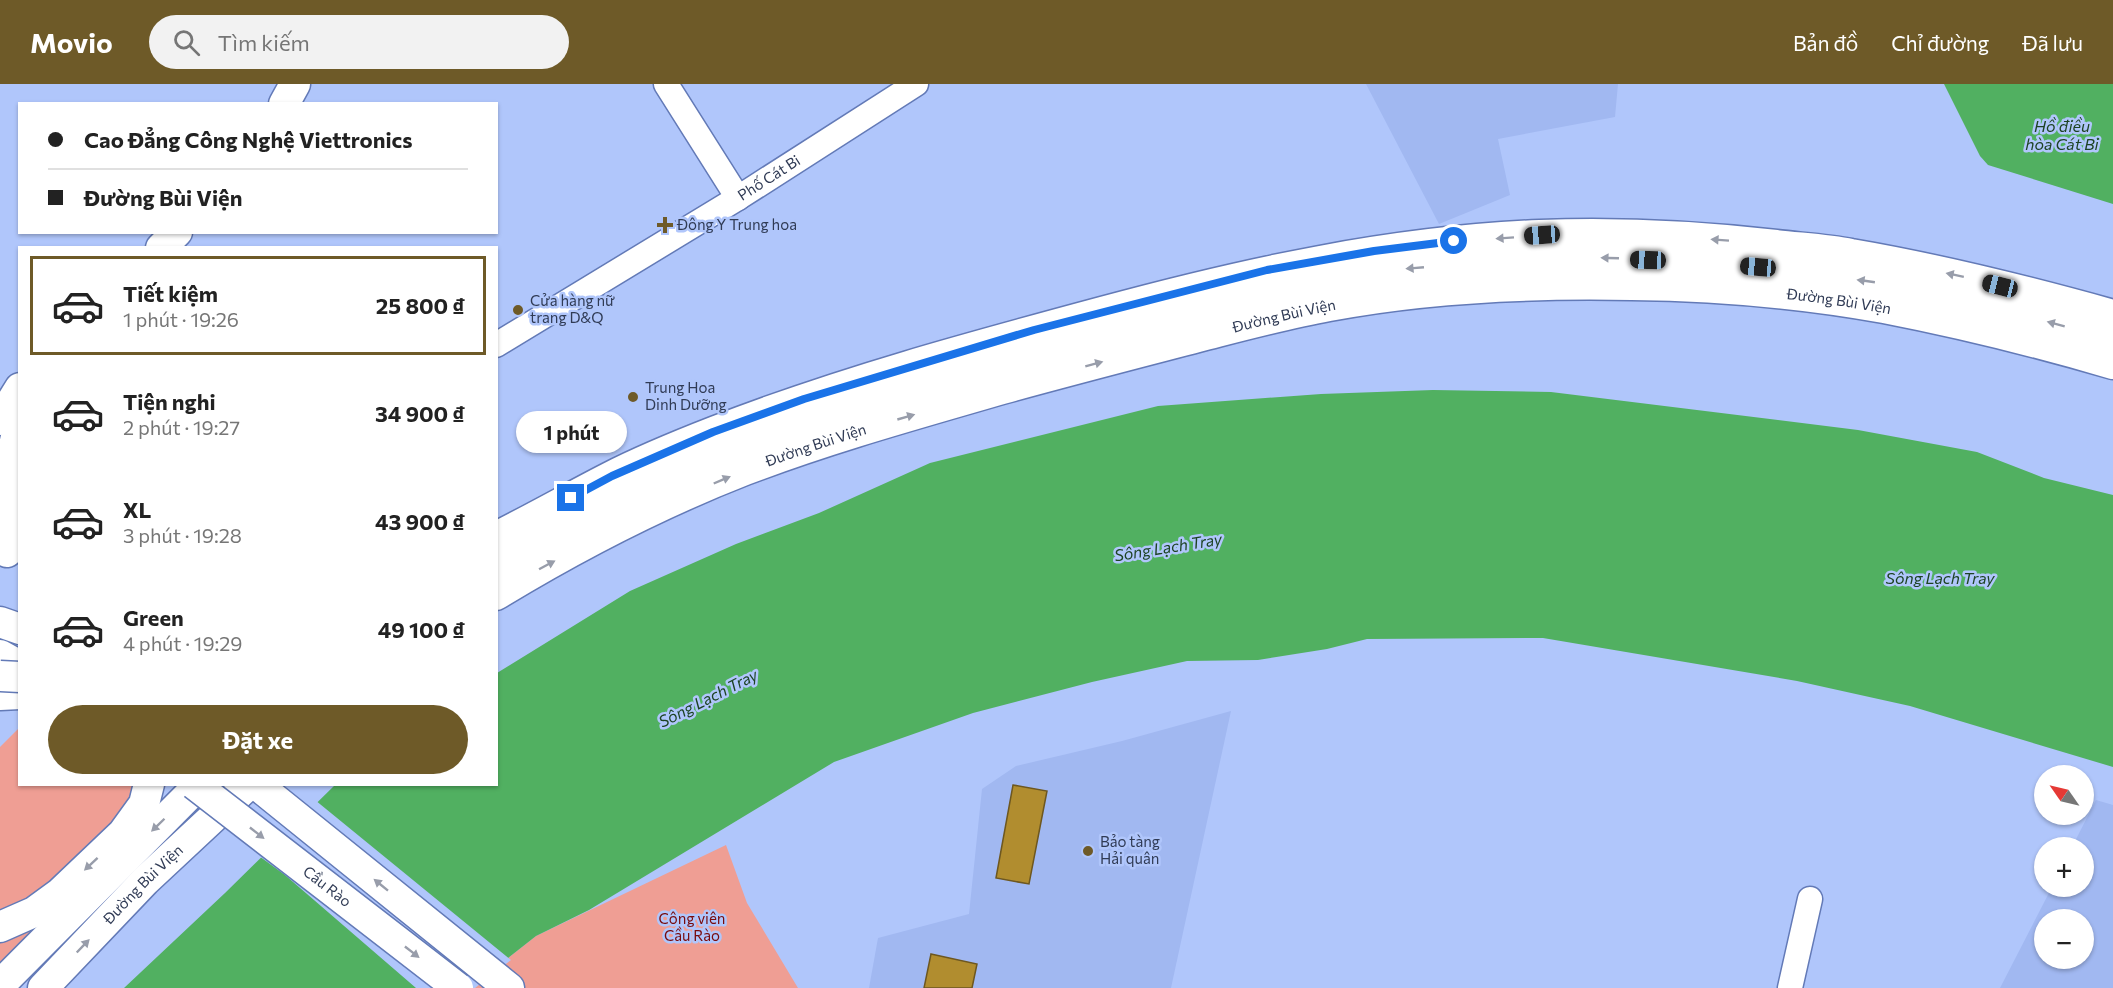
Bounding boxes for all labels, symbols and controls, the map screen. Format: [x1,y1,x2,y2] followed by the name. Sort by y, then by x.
[149,15,569,69] search box
[30,25,113,59] text: Movio
[170,26,203,59] icon: search
[218,29,310,56] text: Tìm kiếm
[1793,30,1858,55] text: Bản đồ
[1891,30,1989,55] text: Chỉ đường
[2022,30,2083,55] text: Đã lưu
[2025,116,2100,153] water label: Hồ điều hòa Cát Bi
[84,126,412,153] text: Cao Đẳng Công Nghệ Viettronics
[734,151,803,204] street label: Phố Cát Bi
[84,184,242,211] text: Đường Bùi Viện
[676,215,797,233] place label: Đông Y Trung hoa
[658,218,672,232] marker: Đông Y Trung hoa
[1523,225,1561,245] car
[1440,227,1467,254] route start
[1495,233,1514,242] one-way arrow
[1711,235,1730,245] one-way arrow
[1630,250,1666,270] car
[1600,254,1619,263] one-way arrow
[1739,256,1777,278] car
[1405,263,1424,273] one-way arrow
[1945,270,1964,279] one-way arrow
[1980,273,2020,299] car
[1857,277,1876,286] one-way arrow
[51,279,105,333] icon: car
[123,280,218,307] text: Tiết kiệm
[1785,284,1893,317] street label: Đường Bùi Viện
[530,291,615,326] place label: Cửa hàng nữ trang D&Q
[376,292,465,319] text: 25 800 ₫
[1229,295,1337,336] street label: Đường Bùi Viện
[511,303,525,317] marker: Cửa hàng nữ trang D&Q
[123,307,239,331] text: 1 phút · 19:26
[2047,319,2065,328] one-way arrow
[1085,359,1103,368] one-way arrow
[645,378,727,413] place label: Trung Hoa Dinh Dưỡng
[51,387,105,441] icon: car
[123,388,216,415] text: Tiện nghi
[626,390,640,404] marker: Trung Hoa Dinh Dưỡng
[375,400,465,427] text: 34 900 ₫
[516,411,626,453] callout: 1 phút
[897,412,915,421] one-way arrow
[123,415,240,439] text: 2 phút · 19:27
[762,419,868,470] street label: Đường Bùi Viện
[543,420,600,444] text: 1 phút
[713,475,731,484] one-way arrow
[557,484,584,511] route end
[51,495,105,549] icon: car
[123,496,151,523] text: XL
[375,508,465,535] text: 43 900 ₫
[123,523,242,547] text: 3 phút · 19:28
[1113,528,1224,564] water label: Sông Lạch Tray
[538,560,555,570] one-way arrow
[1886,568,1995,587] water label: Sông Lạch Tray
[51,603,105,657] icon: car
[123,604,184,631] text: Green
[378,616,465,643] text: 49 100 ₫
[123,631,242,655] text: 4 phút · 19:29
[655,664,761,731] water label: Sông Lạch Tray
[48,705,468,774] button: Đặt xe
[2034,765,2094,825] north arrow
[2034,765,2094,969] map controls
[152,818,166,832] one-way arrow
[249,827,265,839] one-way arrow
[1100,832,1160,867] place label: Bảo tàng Hải quân
[2034,837,2094,897] button: +
[98,840,186,928] street label: Đường Bùi Viện
[1081,844,1095,858] marker: Bảo tàng Hải quân
[84,856,98,870] one-way arrow
[300,862,355,910] street label: Cầu Rào
[373,879,389,892] one-way arrow
[659,909,725,944] park label: Công viên Cầu Rào
[2034,909,2094,969] button: −
[76,938,90,953] one-way arrow
[404,946,419,958] one-way arrow

